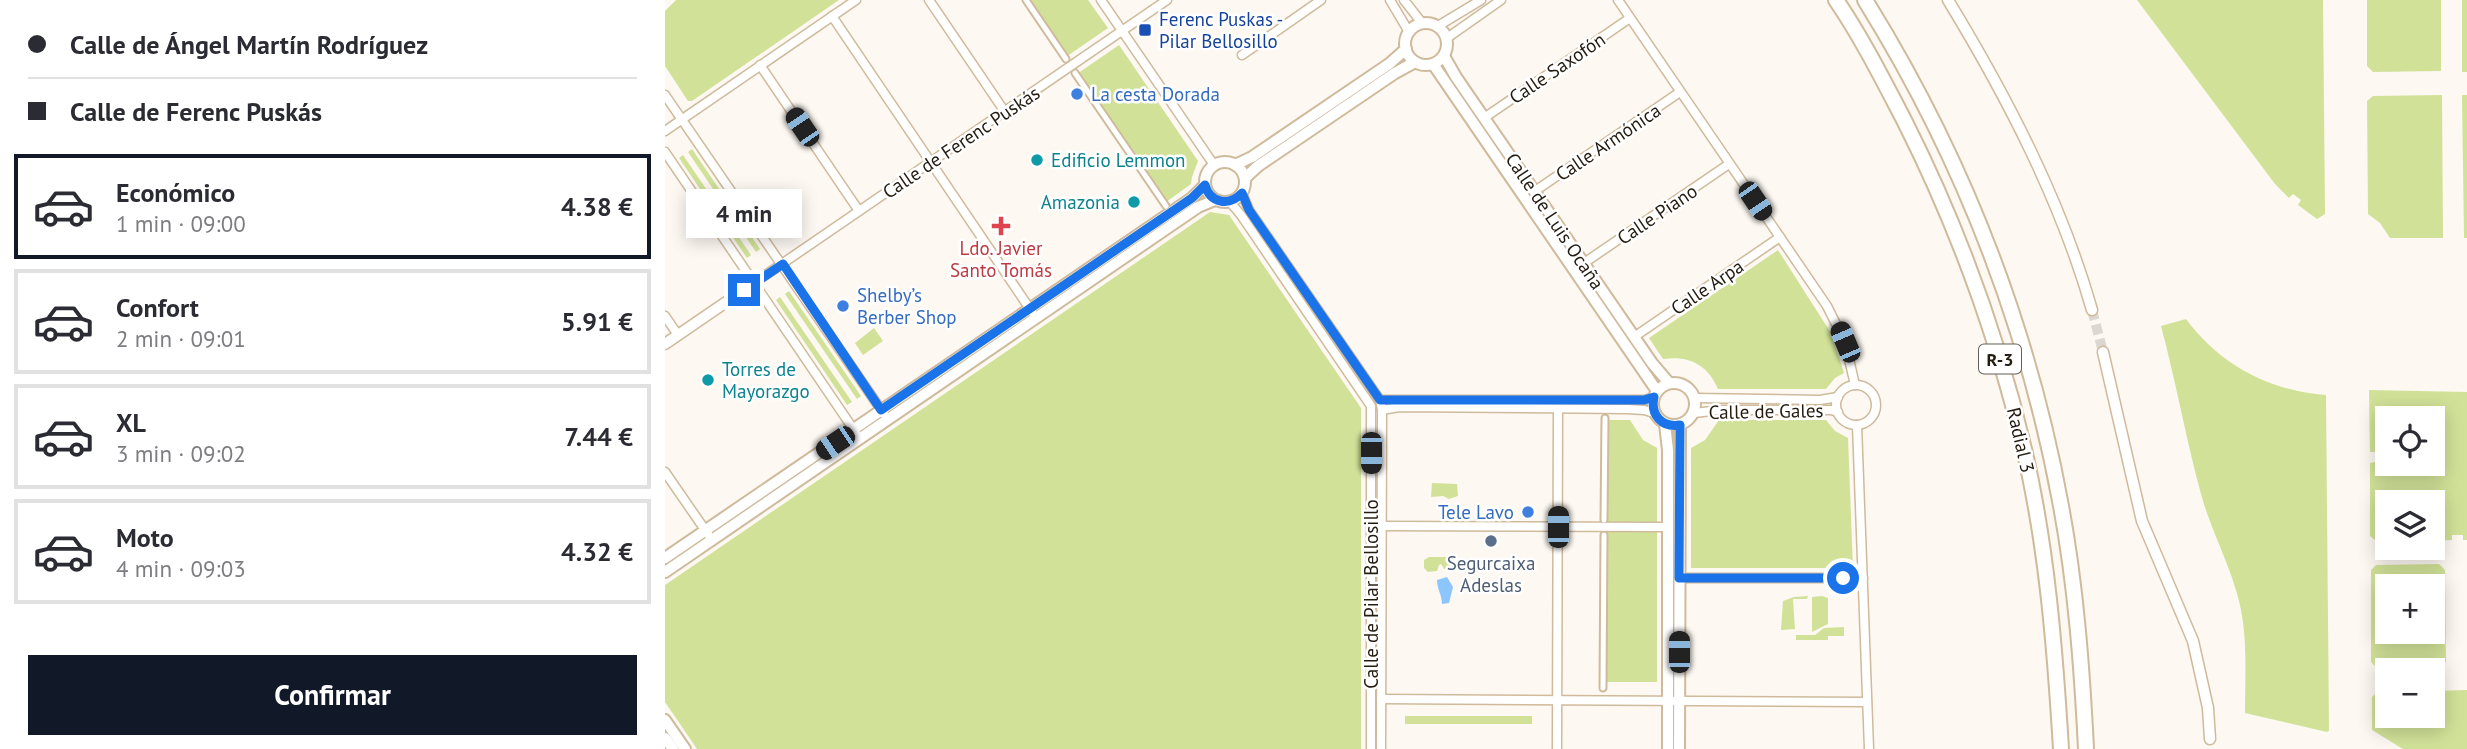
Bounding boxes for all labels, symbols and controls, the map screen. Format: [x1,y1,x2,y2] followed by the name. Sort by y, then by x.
[1159,7,1283,53] place label: Ferenc Puskas - Pilar Bellosillo
[1137,22,1153,38] marker: Ferenc Puskas - Pilar Bellosillo
[1504,27,1610,109] street label: Calle Saxofón
[70,28,428,61] text: Calle de Ángel Martín Rodríguez
[878,80,1044,204] street label: Calle de Ferenc Puskás
[1091,82,1220,106] place label: La cesta Dorada
[1069,86,1085,102] marker: La cesta Dorada
[70,95,322,128] text: Calle de Ferenc Puskás
[1551,98,1665,186] street label: Calle Armónica
[782,104,823,150] car
[1051,148,1185,172] place label: Edificio Lemmon
[1500,148,1610,294] street label: Calle de Luis Ocaña
[1029,152,1045,168] marker: Edificio Lemmon
[32,175,95,238] icon: car
[116,176,235,209] text: Económico
[1612,178,1702,250] street label: Calle Piano
[1735,178,1776,224] car
[686,188,802,238] callout: 4 min
[561,190,633,223] text: 4.38 €
[1041,190,1120,214] place label: Amazonia
[1126,194,1142,210] marker: Amazonia
[716,199,772,228] text: 4 min
[116,209,246,238] text: 1 min · 09:00
[993,218,1009,234] marker: Ldo. Javier Santo Tomás
[950,236,1052,282] place label: Ldo. Javier Santo Tomás
[1666,254,1748,320] street label: Calle Arpa
[728,274,760,306] route end
[857,283,957,329] place label: Shelby’s Berber Shop
[32,290,95,353] icon: car
[116,291,199,324] text: Confort
[835,298,851,314] marker: Shelby’s Berber Shop
[561,305,633,338] text: 5.91 €
[1828,319,1863,365] car
[116,324,246,353] text: 2 min · 09:01
[1979,344,2021,374] road number: R-3
[722,357,810,403] place label: Torres de Mayorazgo
[700,372,716,388] marker: Torres de Mayorazgo
[1708,398,1824,424] street label: Calle de Gales
[32,405,95,468] icon: car
[2002,405,2040,475] street label: Radial 3
[116,406,146,439] text: XL
[2375,406,2445,728] map controls
[2375,406,2445,476] button: locate
[564,420,633,453] text: 7.44 €
[812,423,859,463] car
[1361,432,1382,474] car
[116,439,246,468] text: 3 min · 09:02
[2375,490,2445,560] button: layers
[1359,499,1383,689] street label: Calle de Pilar Bellosillo
[1438,500,1514,524] place label: Tele Lavo
[1520,504,1536,520] marker: Tele Lavo
[1548,506,1569,548] car
[32,520,95,583] icon: car
[116,521,174,554] text: Moto
[1483,533,1499,549] marker: Segurcaixa Adeslas
[561,535,633,568] text: 4.32 €
[1447,551,1535,597] place label: Segurcaixa Adeslas
[116,554,246,583] text: 4 min · 09:03
[1827,562,1859,594] route start
[2375,574,2445,644] button: +
[1669,631,1690,673] car
[28,655,637,735] button: Confirmar
[2375,658,2445,728] button: −

